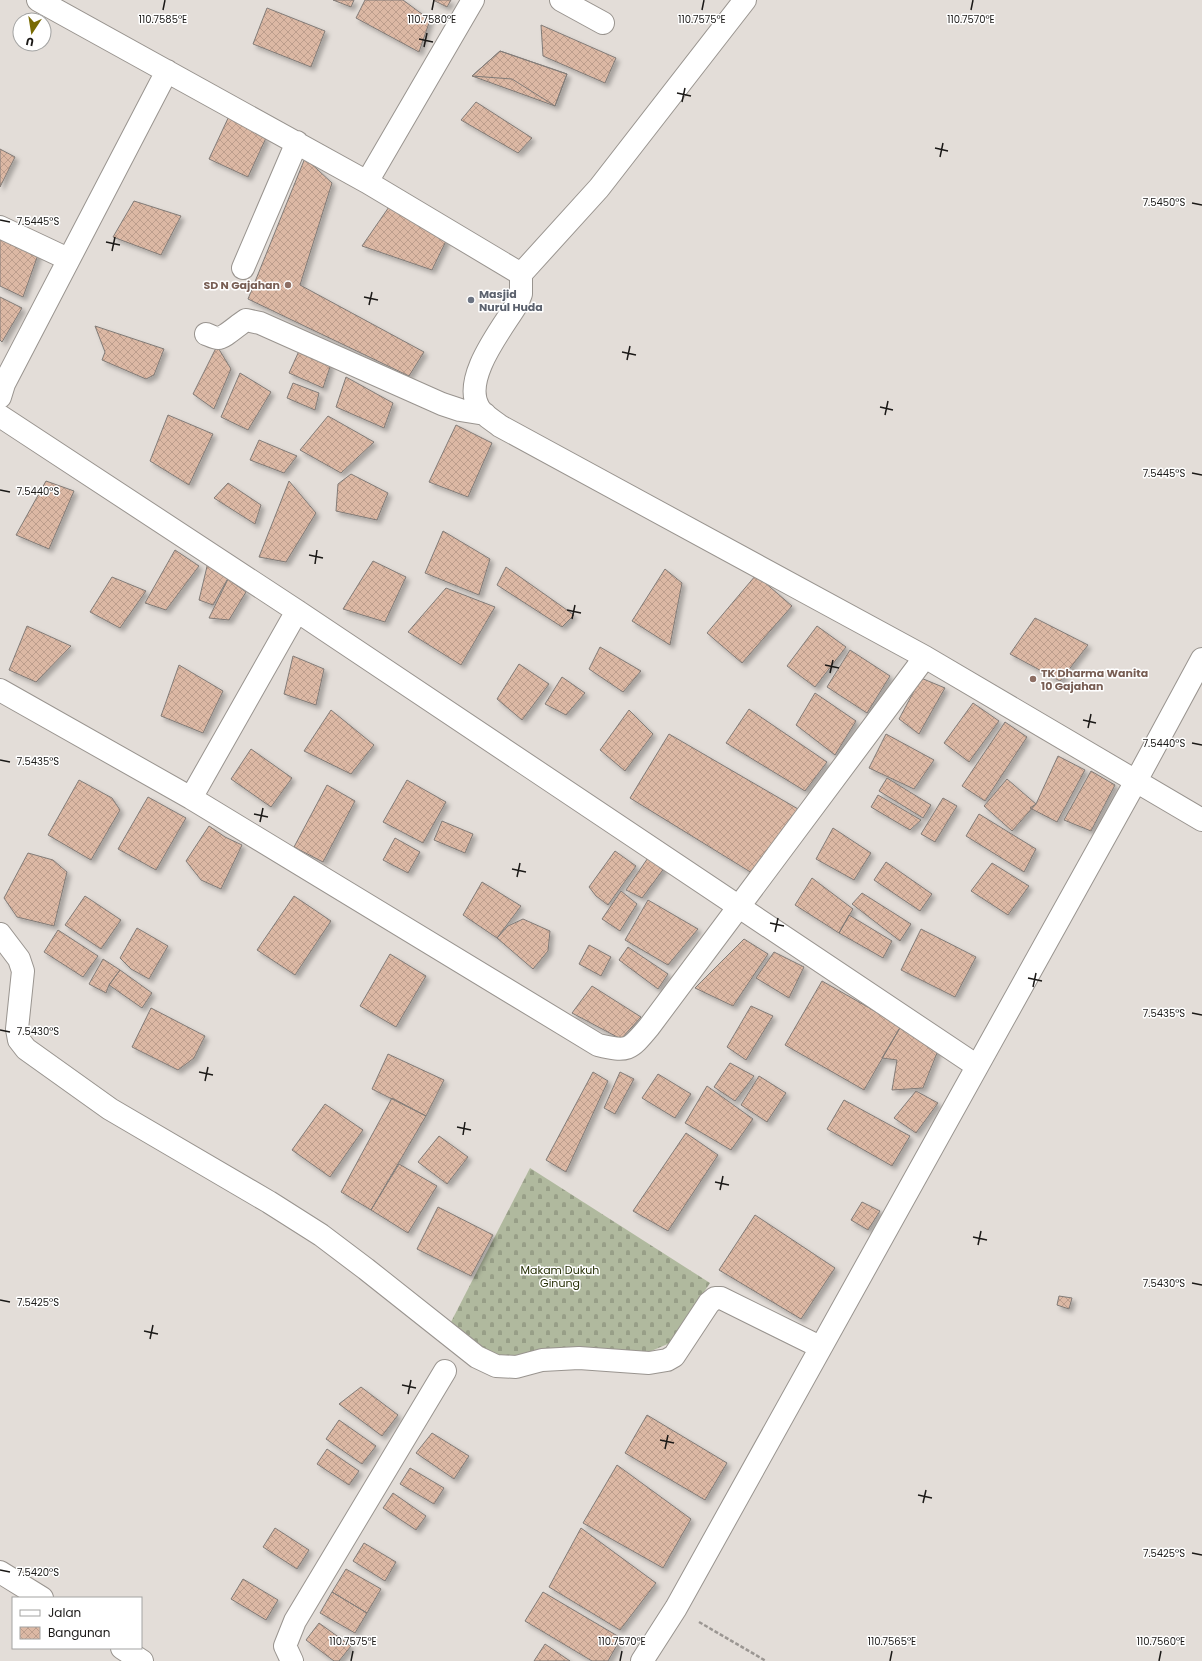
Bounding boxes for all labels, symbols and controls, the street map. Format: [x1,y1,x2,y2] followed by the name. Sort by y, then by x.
[12,12,52,52] north arrow
[139,12,187,27] text: 110.7585°E
[408,12,456,27] text: 110.7580°E
[678,12,726,27] text: 110.7575°E
[947,12,995,27] text: 110.7570°E
[24,33,35,50] text: U
[1143,195,1185,210] text: 7.5450°S
[17,214,59,229] text: 7.5445°S
[203,277,280,293] place label: SD N Gajahan
[283,280,293,290] marker: SD N Gajahan
[479,286,543,315] place label: Masjid Nurul Huda
[466,295,476,305] marker: Masjid Nurul Huda
[1143,466,1185,481] text: 7.5445°S
[17,484,59,499] text: 7.5440°S
[1041,665,1148,694] place label: TK Dharma Wanita 10 Gajahan
[1028,674,1038,684] marker: TK Dharma Wanita 10 Gajahan
[1143,736,1185,751] text: 7.5440°S
[17,754,59,769] text: 7.5435°S
[1143,1006,1185,1021] text: 7.5435°S
[17,1024,59,1039] text: 7.5430°S
[521,1262,599,1291] park label: Makam Dukuh Ginung
[1143,1276,1185,1291] text: 7.5430°S
[17,1295,59,1310] text: 7.5425°S
[1143,1546,1185,1561] text: 7.5425°S
[17,1565,59,1580] text: 7.5420°S
[12,1597,142,1649] legend
[48,1604,81,1621] text: Jalan
[48,1624,110,1641] text: Bangunan
[329,1634,377,1649] text: 110.7575°E
[598,1634,646,1649] text: 110.7570°E
[868,1634,916,1649] text: 110.7565°E
[1137,1634,1185,1649] text: 110.7560°E

